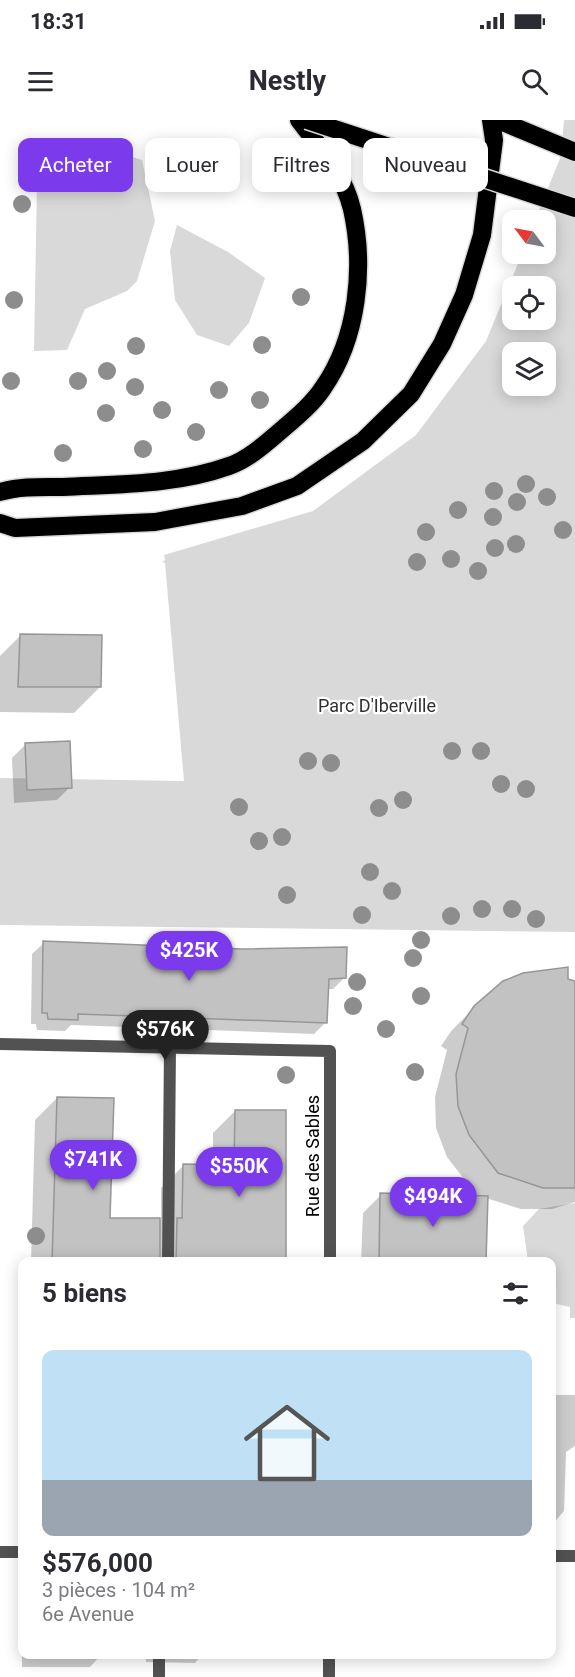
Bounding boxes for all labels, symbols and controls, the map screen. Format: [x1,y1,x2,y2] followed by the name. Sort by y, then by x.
[30,9,87,34] text: 18:31
[24,65,57,98] icon: menu
[249,65,326,97] text: Nestly
[518,65,551,98] icon: search
[18,138,133,192] chip: Acheter
[145,138,240,192] chip: Louer
[252,138,351,192] chip: Filtres
[363,138,488,192] chip: Nouveau
[502,210,556,264] north arrow
[502,210,556,396] map controls
[502,276,556,330] button: locate
[502,342,556,396] button: layers
[318,695,436,716] park label: Parc D'Iberville
[147,931,231,982] pin: $425K
[160,938,218,962] text: $425K
[123,1010,207,1061] pin: $576K
[136,1017,194,1041] text: $576K
[302,1095,323,1217] street label: Rue des Sables
[51,1140,135,1191] pin: $741K
[64,1147,122,1171] text: $741K
[197,1147,281,1198] pin: $550K
[210,1154,268,1178] text: $550K
[391,1177,475,1228] pin: $494K
[404,1184,462,1208] text: $494K
[499,1277,532,1310] icon: filters
[42,1278,127,1308] text: 5 biens
[233,1389,341,1497] icon: home
[42,1548,153,1578] text: $576,000
[42,1578,195,1602] text: 3 pièces · 104 m²
[42,1602,134,1626] text: 6e Avenue

